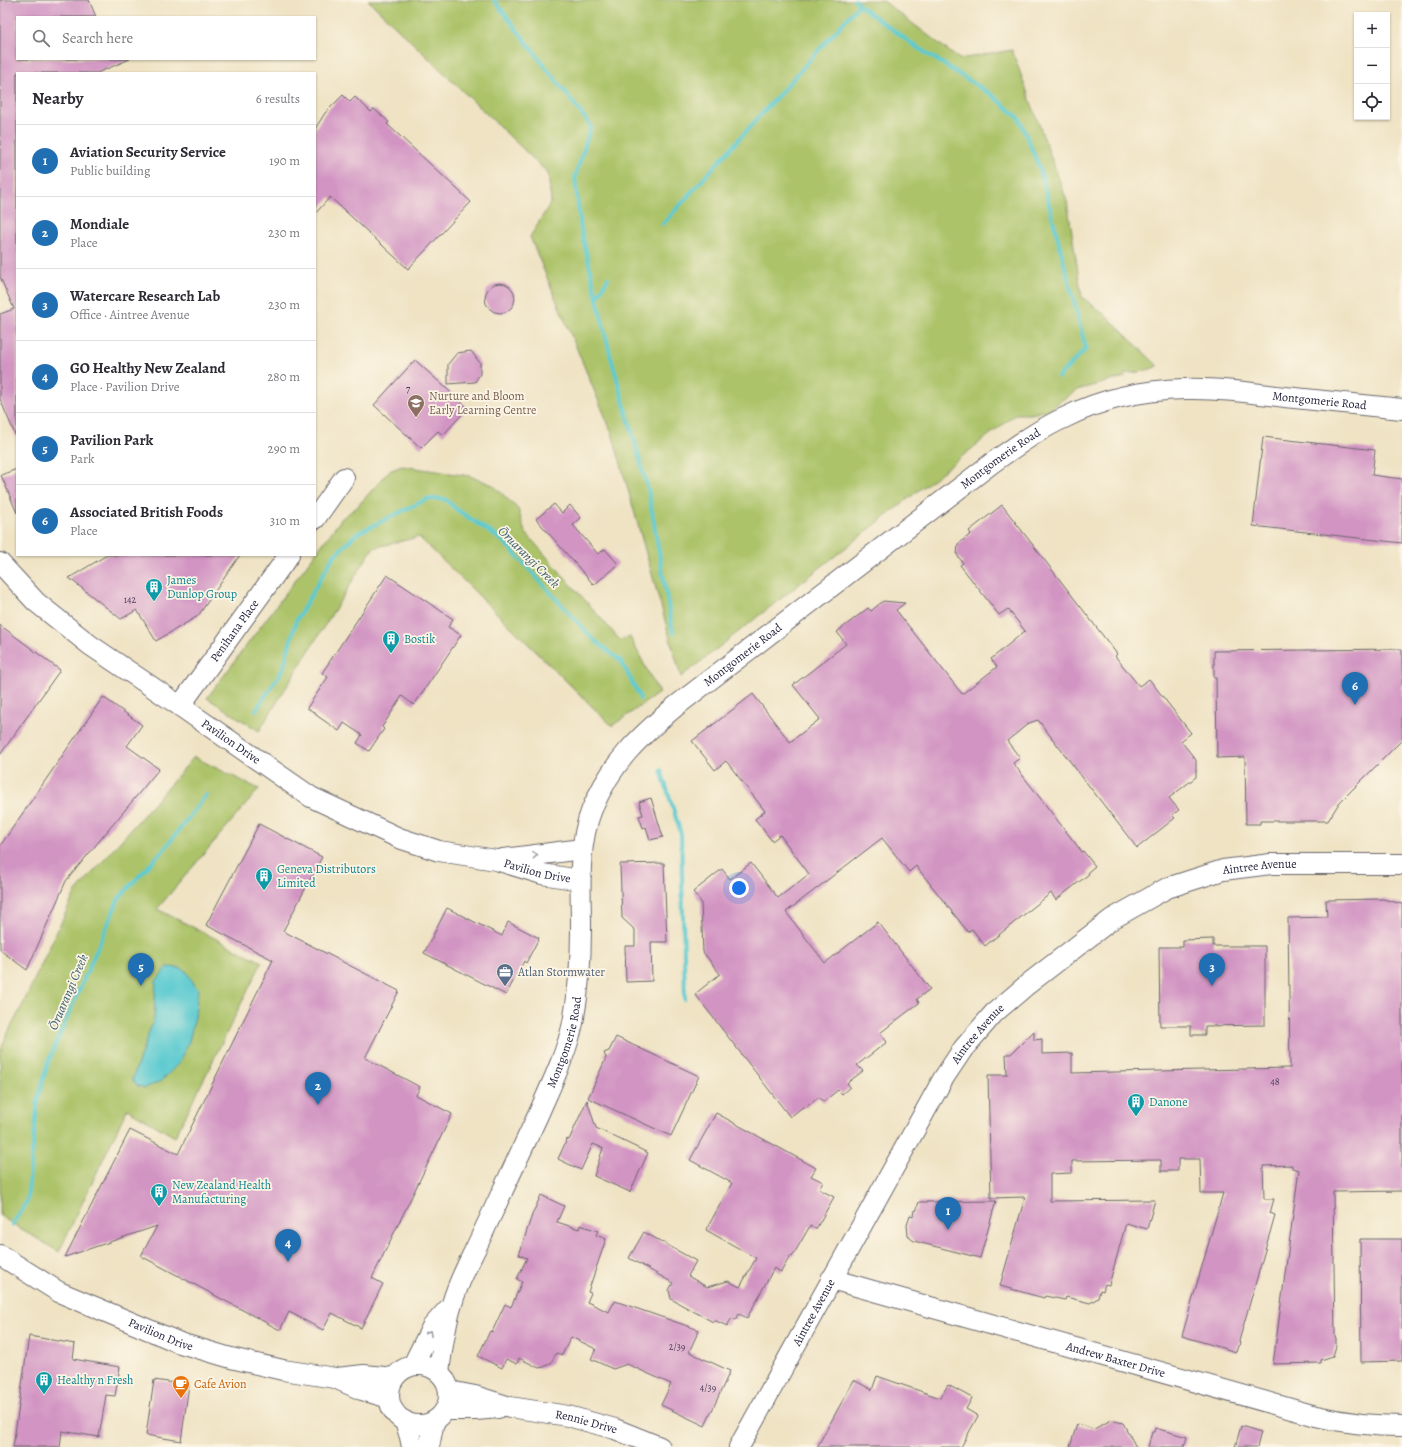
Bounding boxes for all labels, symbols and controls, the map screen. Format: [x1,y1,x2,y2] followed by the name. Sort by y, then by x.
[1354,12,1390,120] map controls
[1354,12,1390,48] button: +
[16,16,316,60] search box
[30,27,52,49] icon: search
[62,28,133,48] text: Search here
[1354,48,1390,84] button: −
[1354,84,1390,120] button: locate
[32,87,83,110] text: Nearby
[256,90,300,107] text: 6 results
[70,142,226,162] text: Aviation Security Service
[43,152,47,169] text: 1
[269,152,300,169] text: 190 m
[70,162,150,179] text: Public building
[70,214,129,234] text: Mondiale
[42,224,48,241] text: 2
[268,224,300,241] text: 230 m
[70,234,98,251] text: Place
[70,286,220,306] text: Watercare Research Lab
[42,296,48,313] text: 3
[268,296,300,313] text: 230 m
[70,306,190,323] text: Office · Aintree Avenue
[70,358,226,378] text: GO Healthy New Zealand
[42,368,48,385] text: 4
[267,368,300,385] text: 280 m
[70,378,180,395] text: Place · Pavilion Drive
[406,382,411,395] house number: 7
[429,388,536,418] place label: Nurture and Bloom Early Learning Centre
[1271,388,1368,413] street label: Montgomerie Road
[406,393,426,418] school or university icon: Nurture and Bloom Early Learning Centre
[957,424,1044,492] street label: Montgomerie Road
[70,430,153,450] text: Pavilion Park
[42,440,48,457] text: 5
[268,440,300,457] text: 290 m
[70,450,94,467] text: Park
[70,502,223,522] text: Associated British Foods
[42,512,48,529] text: 6
[270,512,300,529] text: 310 m
[70,522,98,539] text: Place
[494,522,564,592] water label: Ōruarangi Creek
[167,572,237,602] place label: James Dunlop Group
[144,577,164,602] building icon: James Dunlop Group
[124,593,137,606] house number: 142
[206,596,262,665] street label: Penihana Place
[700,619,786,690] street label: Montgomerie Road
[381,629,401,654] building icon: Bostik
[404,631,435,647] place label: Bostik
[1342,672,1368,705] pin: 6
[198,715,264,768] street label: Pavilion Drive
[532,851,538,860] one-way arrow
[502,855,572,886] street label: Pavilion Drive
[1221,856,1297,878] street label: Aintree Avenue
[277,861,376,891] place label: Geneva Distributors Limited
[254,866,274,891] building icon: Geneva Distributors Limited
[729,878,749,898] your location
[44,951,92,1032] water label: Ōruarangi Creek
[128,953,154,986] pin: 5
[1199,953,1225,986] pin: 3
[495,962,515,987] office icon: Atlan Stormwater
[517,964,605,980] place label: Atlan Stormwater
[543,995,585,1090] street label: Montgomerie Road
[947,1000,1007,1068] street label: Aintree Avenue
[305,1072,331,1105] pin: 2
[1270,1075,1280,1088] house number: 48
[1126,1092,1146,1117] building icon: Danone
[1149,1094,1188,1110] place label: Danone
[172,1177,272,1207] place label: New Zealand Health Manufacturing
[149,1182,169,1207] building icon: New Zealand Health Manufacturing
[935,1197,961,1230] pin: 1
[275,1229,301,1262] pin: 4
[788,1276,839,1349] street label: Aintree Avenue
[126,1314,195,1354] street label: Pavilion Drive
[424,1330,432,1337] one-way arrow
[1063,1338,1167,1381] street label: Andrew Baxter Drive
[669,1340,686,1353] house number: 2/39
[34,1370,54,1395] building icon: Healthy n Fresh
[57,1372,134,1388] place label: Healthy n Fresh
[171,1374,191,1399] cafe icon: Cafe Avion
[194,1376,247,1392] place label: Cafe Avion
[700,1381,717,1394] house number: 4/39
[554,1406,619,1437] street label: Rennie Drive

